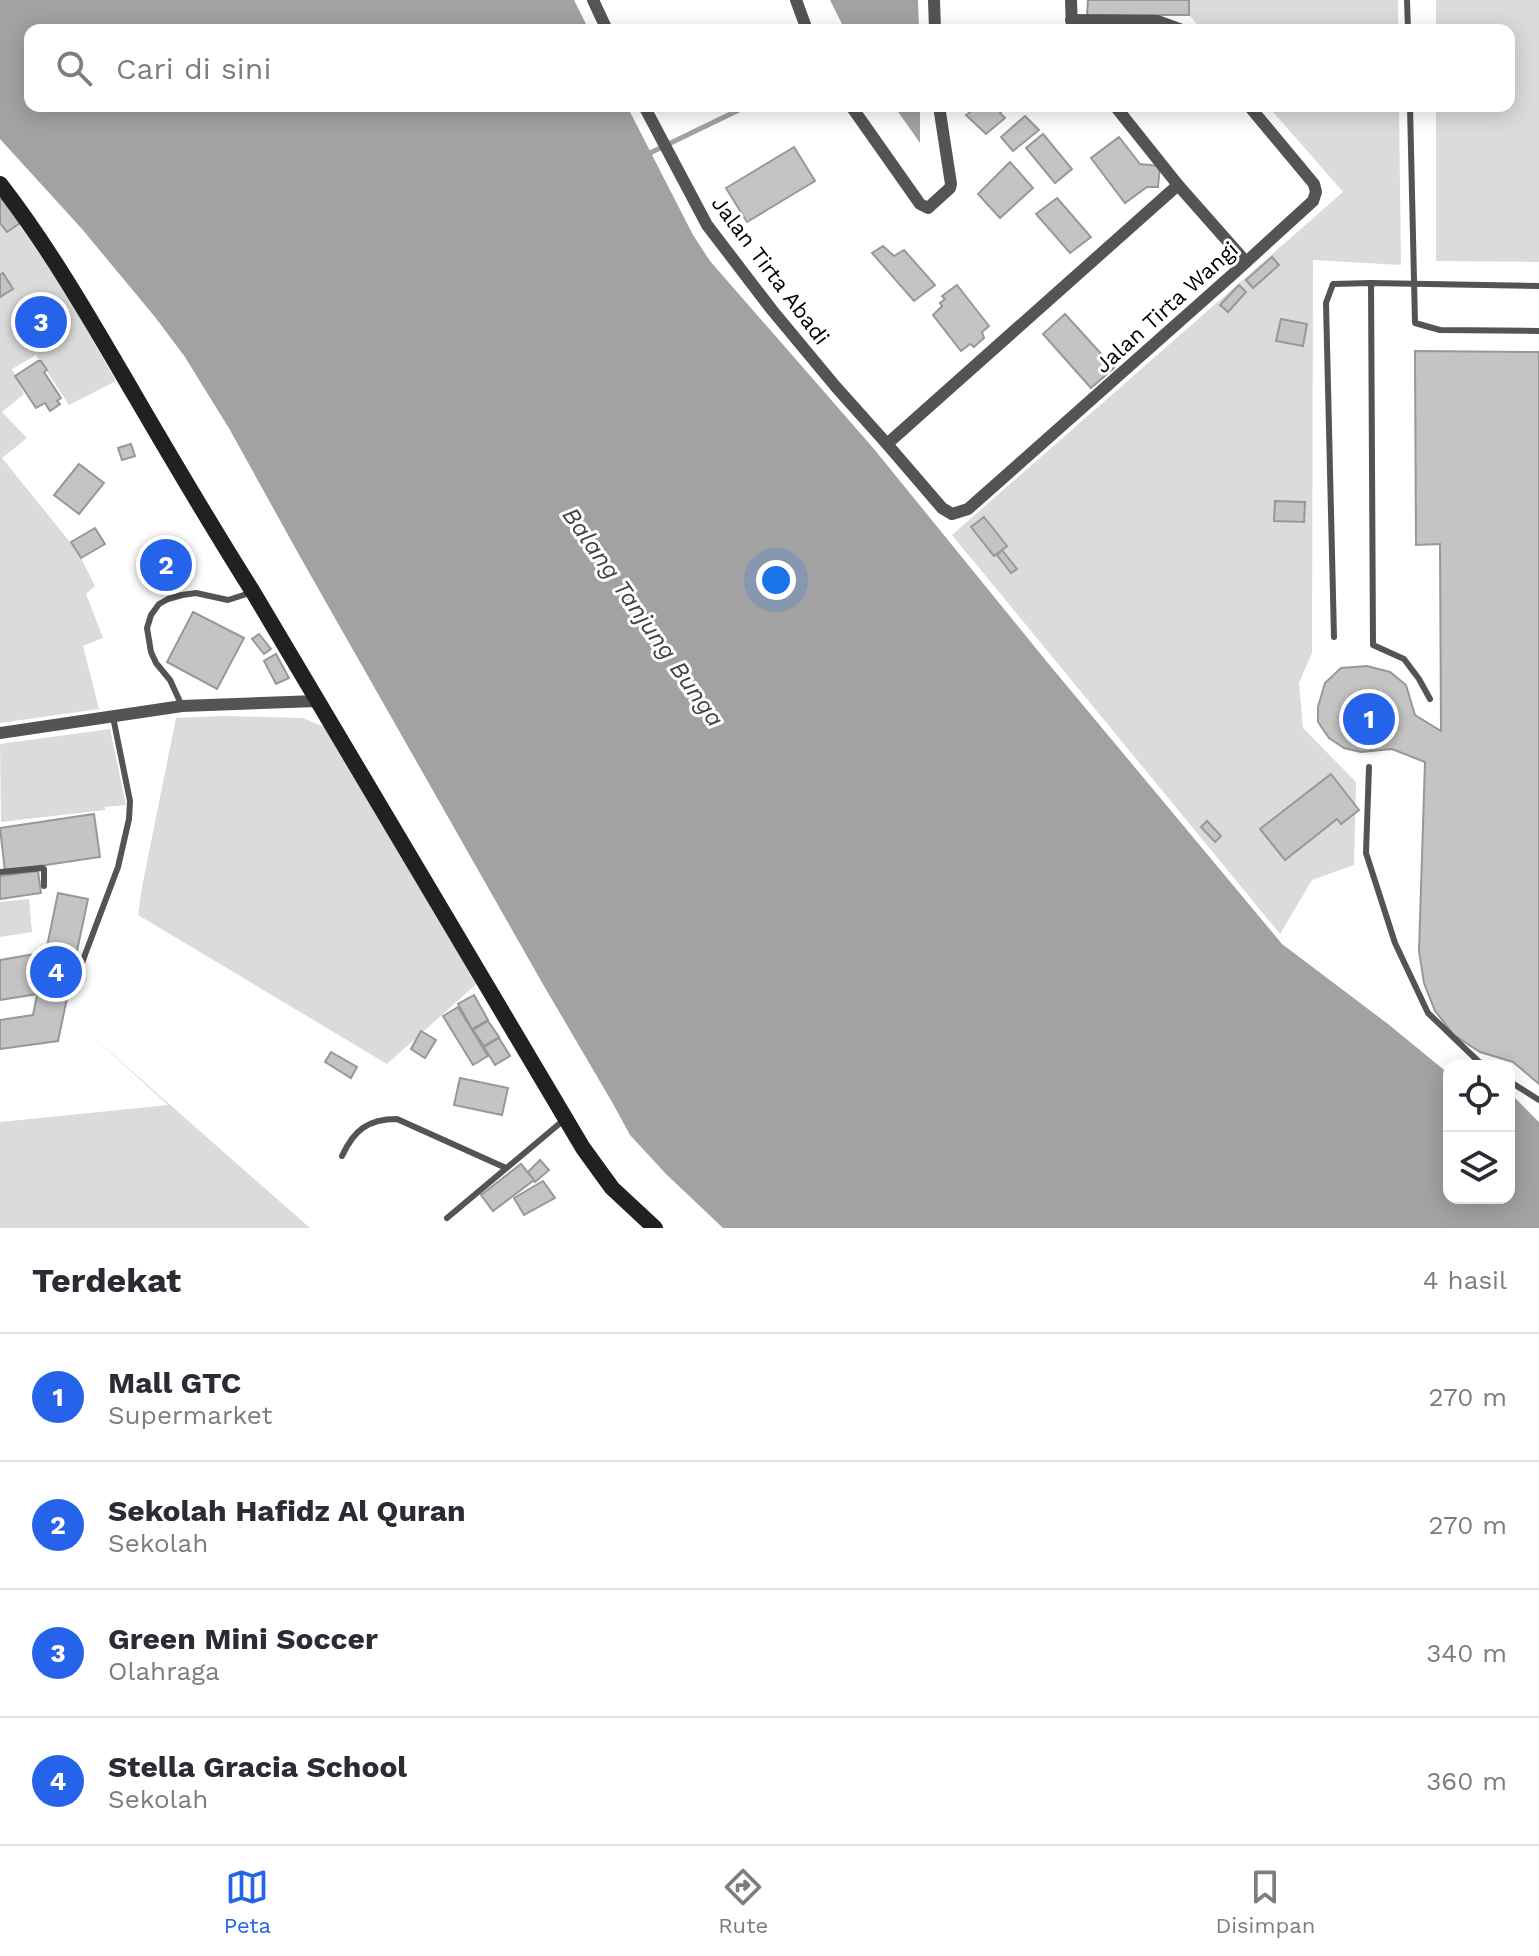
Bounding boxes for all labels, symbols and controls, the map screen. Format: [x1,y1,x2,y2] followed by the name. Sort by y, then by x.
[24,24,1515,112] search box
[52,46,96,90] icon: search
[116,51,271,86] text: Cari di sini
[707,191,835,350] street label: Jalan Tirta Abadi
[1090,237,1243,378] street label: Jalan Tirta Wangi
[15,292,67,352] pin: 3
[557,502,730,732] water label: Balang Tanjung Bunga
[140,535,192,595] pin: 2
[756,560,796,600] your location
[1343,689,1395,749] pin: 1
[30,942,82,1002] pin: 4
[1443,1060,1515,1204] map controls
[1443,1060,1515,1132] button: locate
[1443,1132,1515,1204] button: layers
[32,1260,181,1300] text: Terdekat
[1423,1265,1507,1295] text: 4 hasil
[108,1365,241,1400] text: Mall GTC
[52,1382,64,1412] text: 1
[1428,1382,1507,1412] text: 270 m
[108,1400,272,1430] text: Supermarket
[108,1493,466,1528] text: Sekolah Hafidz Al Quran
[50,1510,66,1540] text: 2
[1428,1510,1507,1540] text: 270 m
[108,1528,208,1558] text: Sekolah
[108,1621,378,1656] text: Green Mini Soccer
[50,1638,66,1668] text: 3
[1426,1638,1507,1668] text: 340 m
[108,1656,220,1686] text: Olahraga
[108,1749,407,1784] text: Stella Gracia School
[50,1766,66,1796] text: 4
[1426,1766,1507,1796] text: 360 m
[108,1784,208,1814] text: Sekolah
[224,1865,271,1938] tab: Peta
[718,1865,768,1938] tab: Rute
[1215,1865,1315,1938] tab: Disimpan

